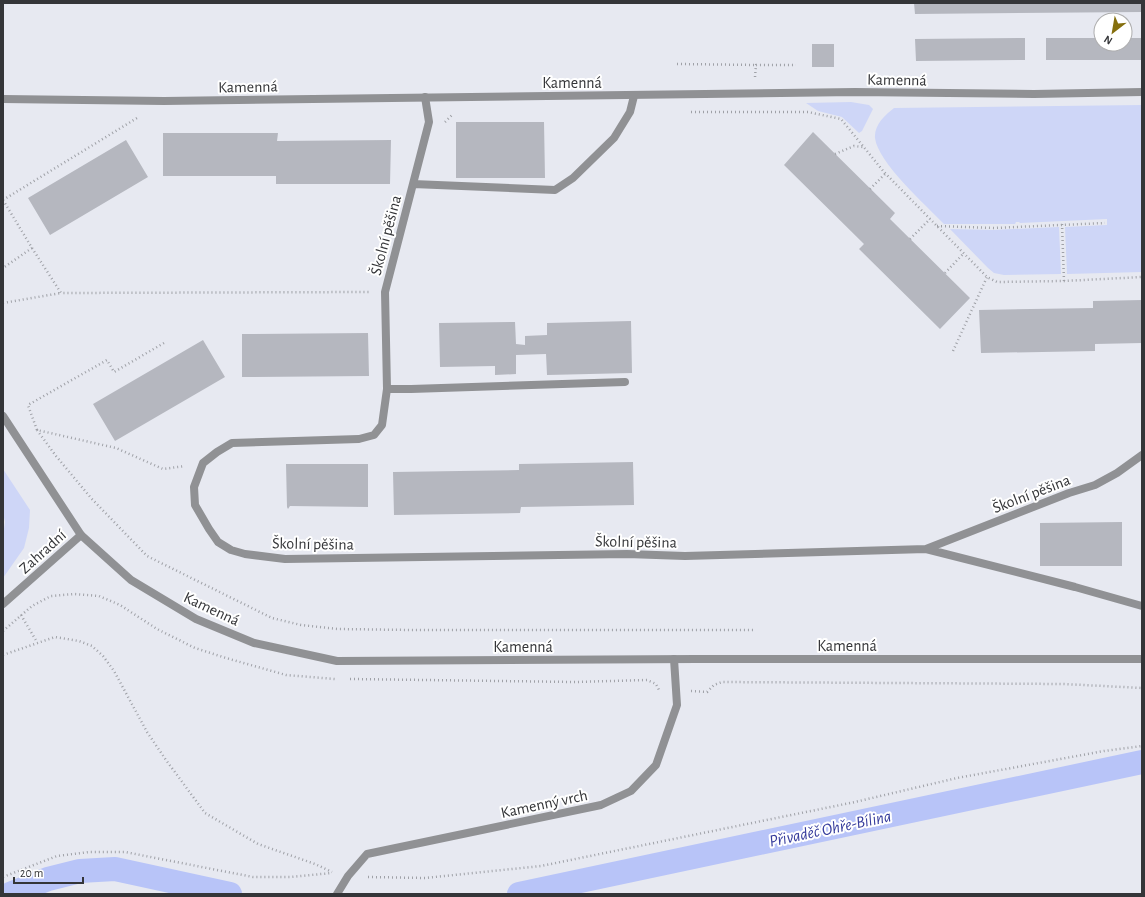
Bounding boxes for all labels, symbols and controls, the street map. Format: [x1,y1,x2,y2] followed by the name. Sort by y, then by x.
[1093,12,1133,52] north arrow
[1102,33,1114,47] text: N
[867,71,927,89] street label: Kamenná
[542,75,602,91] street label: Kamenná
[218,78,278,96] street label: Kamenná
[366,193,404,277] street label: Školní pěšina
[990,470,1072,516] street label: Školní pěšina
[16,527,69,577] street label: Zahradní
[595,531,677,551] street label: Školní pěšina
[272,533,354,553] street label: Školní pěšina
[181,589,242,629] street label: Kamenná
[817,638,877,654] street label: Kamenná
[493,639,553,655] street label: Kamenná
[499,787,589,822] street label: Kamenný vrch
[767,807,893,850] water label: Přivaděč Ohře-Bílina
[14,859,83,885] scale bar
[20,867,43,879] text: 20 m

